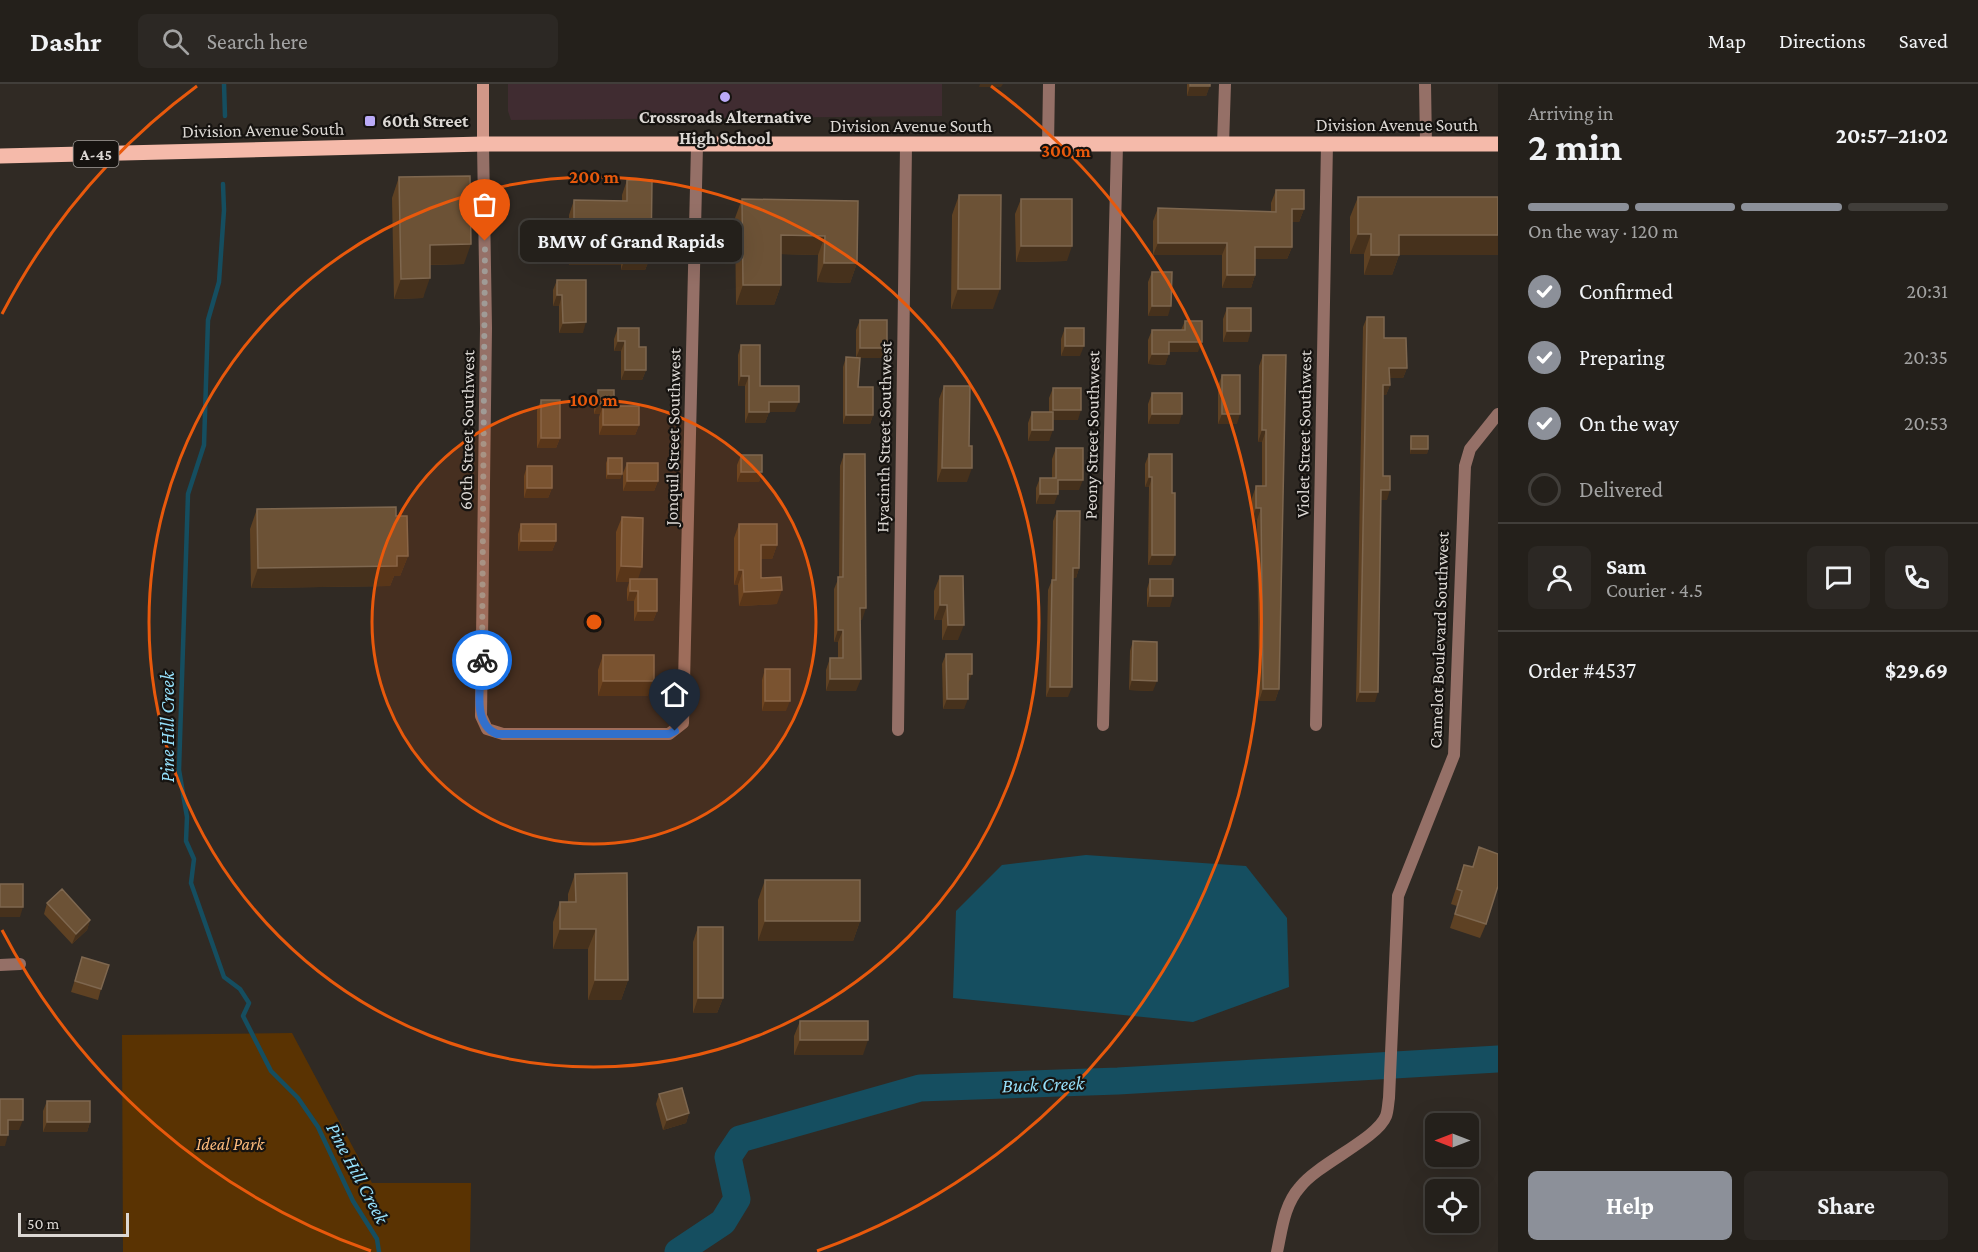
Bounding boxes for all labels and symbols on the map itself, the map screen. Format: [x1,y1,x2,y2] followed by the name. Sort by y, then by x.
[718,90,732,104] marker: Crossroads Alternative High School
[639,107,811,148] place label: Crossroads Alternative High School
[382,111,469,131] place label: 60th Street
[363,114,377,128] marker: 60th Street
[1316,115,1479,135] street label: Division Avenue South
[830,116,993,136] street label: Division Avenue South
[182,119,345,141] street label: Division Avenue South
[74,141,118,167] road number: A-45
[1041,141,1091,161] text: 300 m
[569,167,620,187] text: 200 m
[459,179,510,241] pin
[521,220,743,262] callout: BMW of Grand Rapids
[872,340,896,533] street label: Hyacinth Street Southwest
[661,347,685,528] street label: Jonquil Street Southwest
[456,349,478,510] street label: 60th Street Southwest
[1081,349,1103,520] street label: Peony Street Southwest
[1293,349,1315,518] street label: Violet Street Southwest
[570,390,618,410] text: 100 m
[1425,530,1453,749] street label: Camelot Boulevard Southwest
[584,612,604,632] centre of rings
[452,630,512,690] courier
[649,669,700,731] pin
[156,670,178,783] water label: Pine Hill Creek
[1001,1072,1086,1096] water label: Buck Creek
[1425,1113,1479,1167] north arrow
[322,1119,394,1228] water label: Pine Hill Creek
[196,1134,265,1154] park label: Ideal Park
[18,1210,129,1238] scale bar

